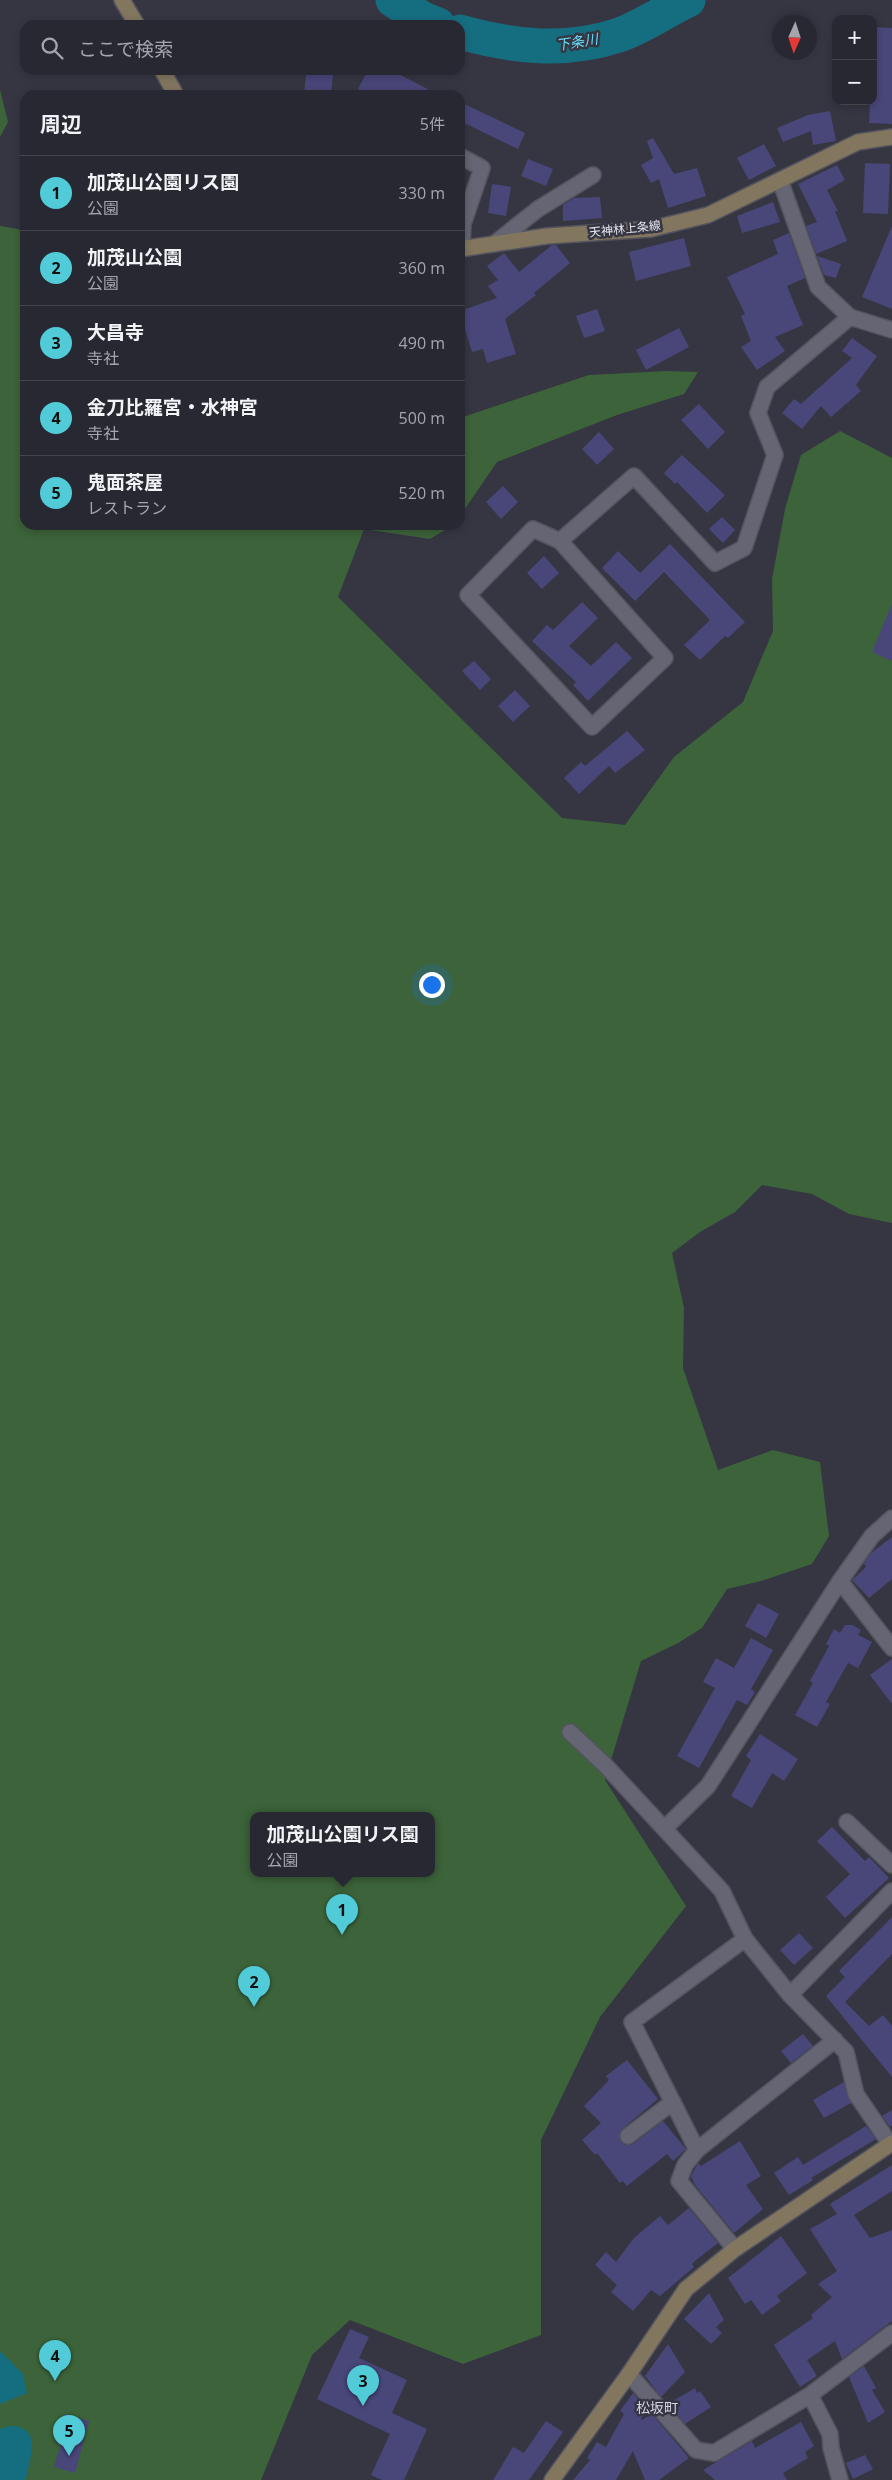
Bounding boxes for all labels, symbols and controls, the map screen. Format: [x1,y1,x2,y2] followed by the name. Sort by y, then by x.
[772,15,817,60] north arrow
[832,15,877,105] map controls
[832,15,877,60] button: +
[20,20,465,75] search box
[555,29,601,54] water label: 下条川
[38,34,66,62] icon: search
[78,36,173,62] text: ここで検索
[832,60,877,105] button: −
[40,110,82,138] text: 周辺
[420,113,445,135] text: 5件
[87,169,239,195] text: 加茂山公園リス園
[51,182,61,204] text: 1
[399,182,445,204] text: 330 m
[87,197,119,219] text: 公園
[588,216,662,241] street label: 天神林上条線
[87,244,182,270] text: 加茂山公園
[51,257,61,279] text: 2
[399,257,445,279] text: 360 m
[87,272,119,294] text: 公園
[87,319,144,345] text: 大昌寺
[51,332,61,354] text: 3
[399,332,445,354] text: 490 m
[87,347,119,369] text: 寺社
[87,394,258,420] text: 金刀比羅宮・水神宮
[51,407,61,429] text: 4
[399,407,445,429] text: 500 m
[87,422,119,444] text: 寺社
[87,469,163,495] text: 鬼面茶屋
[51,482,61,504] text: 5
[399,482,445,504] text: 520 m
[87,497,167,519] text: レストラン
[419,972,445,998] your location
[250,1812,435,1877] popup
[266,1821,419,1847] text: 加茂山公園リス園
[266,1849,299,1871] text: 公園
[326,1894,358,1935] pin: 1
[238,1966,270,2007] pin: 2
[39,2340,71,2381] pin: 4
[347,2365,379,2406] pin: 3
[636,2398,678,2417] district label: 松坂町
[53,2415,85,2456] pin: 5

